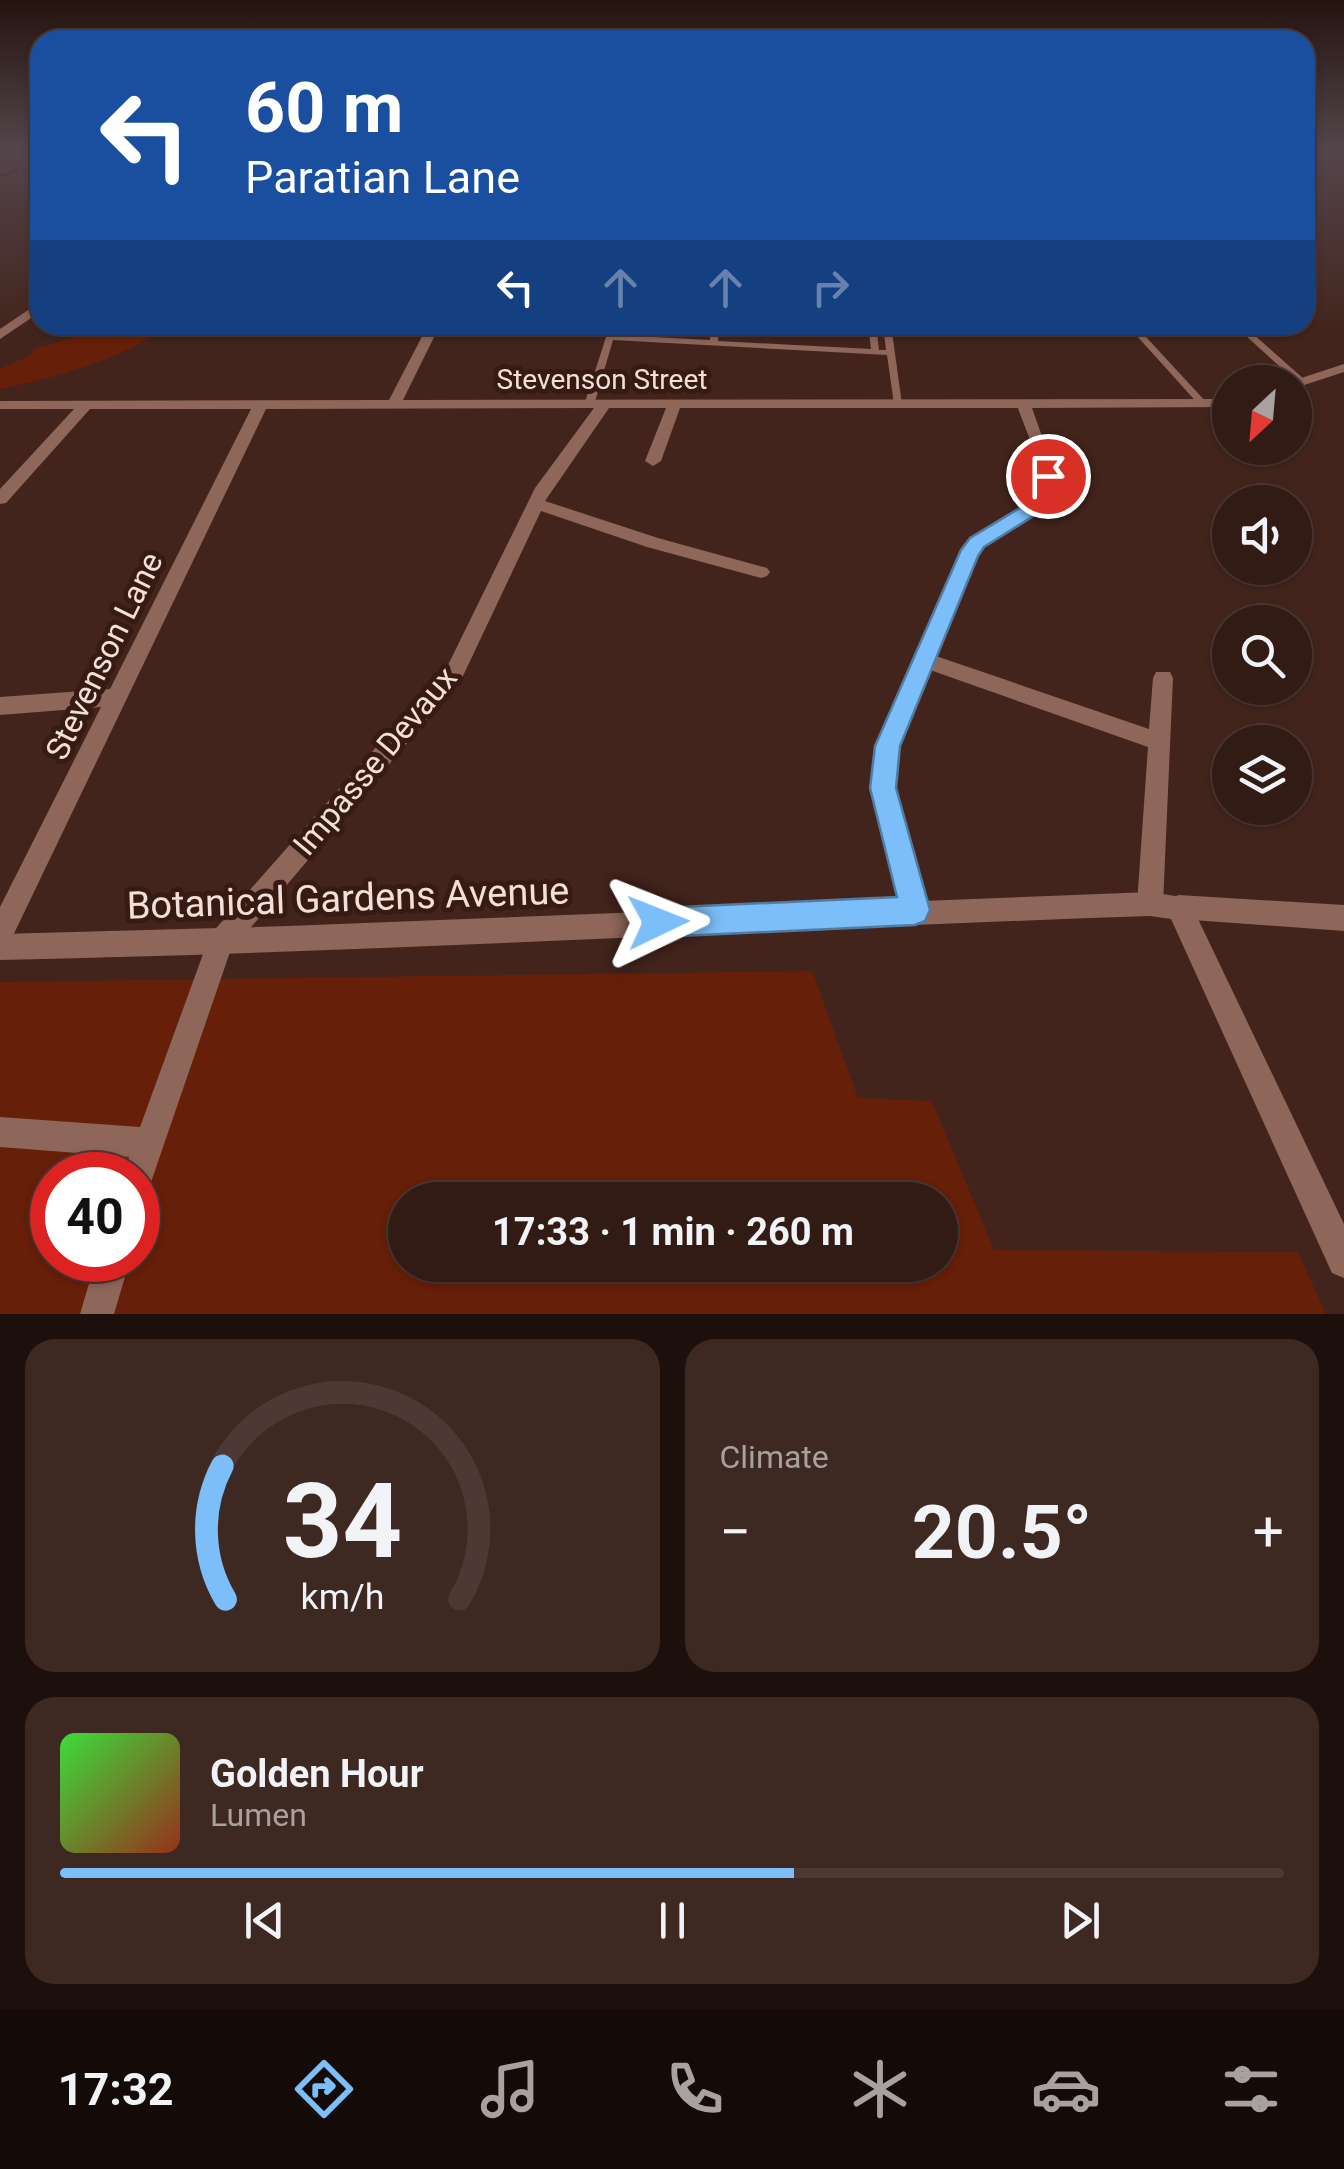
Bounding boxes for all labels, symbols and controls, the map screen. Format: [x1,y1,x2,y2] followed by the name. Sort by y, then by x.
[245,67,403,149] text: 60 m
[80,70,210,200] icon: left
[245,151,520,204] text: Paratian Lane
[488,260,543,315] icon: left
[593,260,648,315] icon: ahead
[698,260,753,315] icon: ahead
[803,260,858,315] icon: right
[497,363,707,396] street label: Stevenson Street
[1212,365,1312,465] north arrow
[1212,365,1312,825] map controls
[1006,434,1091,519] pin
[1021,449,1076,504] icon: arrive
[1212,485,1312,585] button: sound
[37,546,171,766] street label: Stevenson Lane
[1212,605,1312,705] button: search
[285,659,465,863] street label: Impasse Devaux
[1212,725,1312,825] button: layers
[126,868,570,928] street label: Botanical Gardens Avenue
[606,870,710,974] position arrow
[30,1152,160,1282] speed limit sign: 40
[492,1210,854,1254] text: 17:33 · 1 min · 260 m
[720,1438,829,1476] text: Climate
[283,1461,402,1582] text: 34
[912,1488,1092,1576] text: 20.5°
[720,1500,751,1564] text: −
[1253,1500,1284,1564] text: +
[300,1576,384,1618] text: km/h
[210,1752,424,1796] text: Golden Hour
[210,1796,307,1834] text: Lumen
[237,1893,292,1948] icon: previous
[645,1893,700,1948] icon: pause
[1053,1893,1108,1948] icon: next
[289,2054,359,2124] icon: directions
[475,2054,545,2124] icon: music
[660,2054,730,2124] icon: phone
[845,2054,915,2124] icon: climate
[1031,2054,1101,2124] icon: car
[1216,2054,1286,2124] icon: filters
[58,2063,174,2116] text: 17:32

